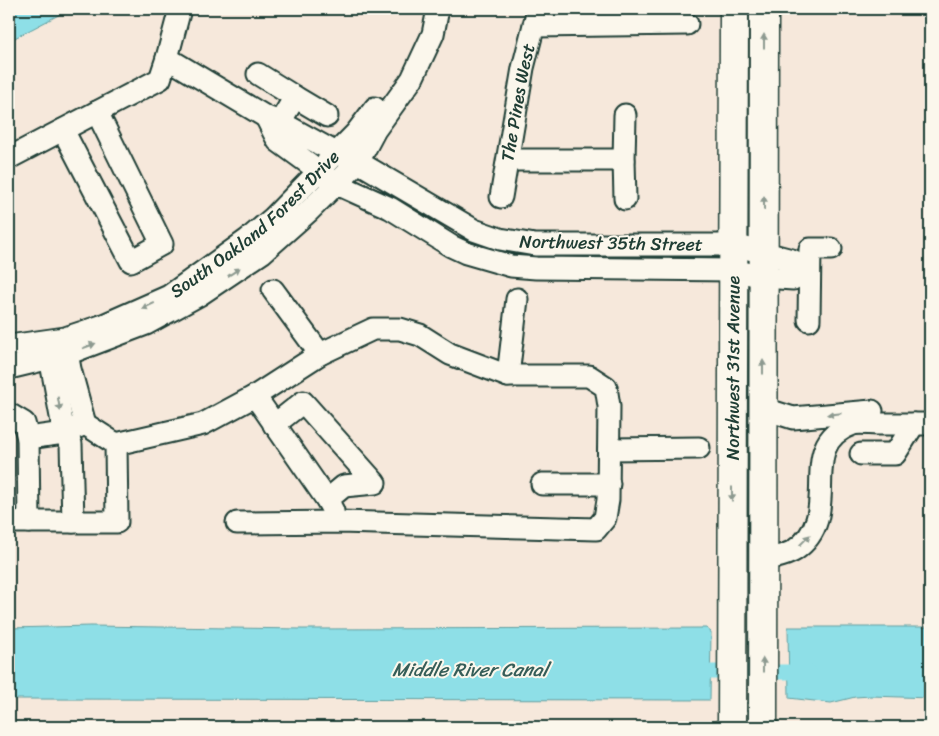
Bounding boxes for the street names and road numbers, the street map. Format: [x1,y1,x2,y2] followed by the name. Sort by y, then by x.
[491,40,545,164] street label: The Pines West
[163,142,348,307] street label: South Oakland Forest Drive
[519,225,703,261] street label: Northwest 35th Street
[717,276,749,460] street label: Northwest 31st Avenue

